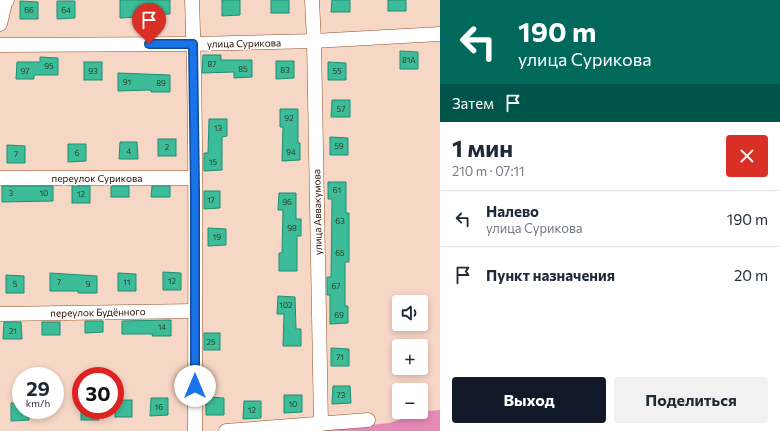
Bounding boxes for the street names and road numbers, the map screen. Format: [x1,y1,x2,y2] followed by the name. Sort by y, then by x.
[207,36,281,50] street label: улица Сурикова
[310,169,324,255] street label: улица Аввакумова
[52,172,142,184] street label: переулок Сурикова
[50,305,146,319] street label: переулок Будённого

